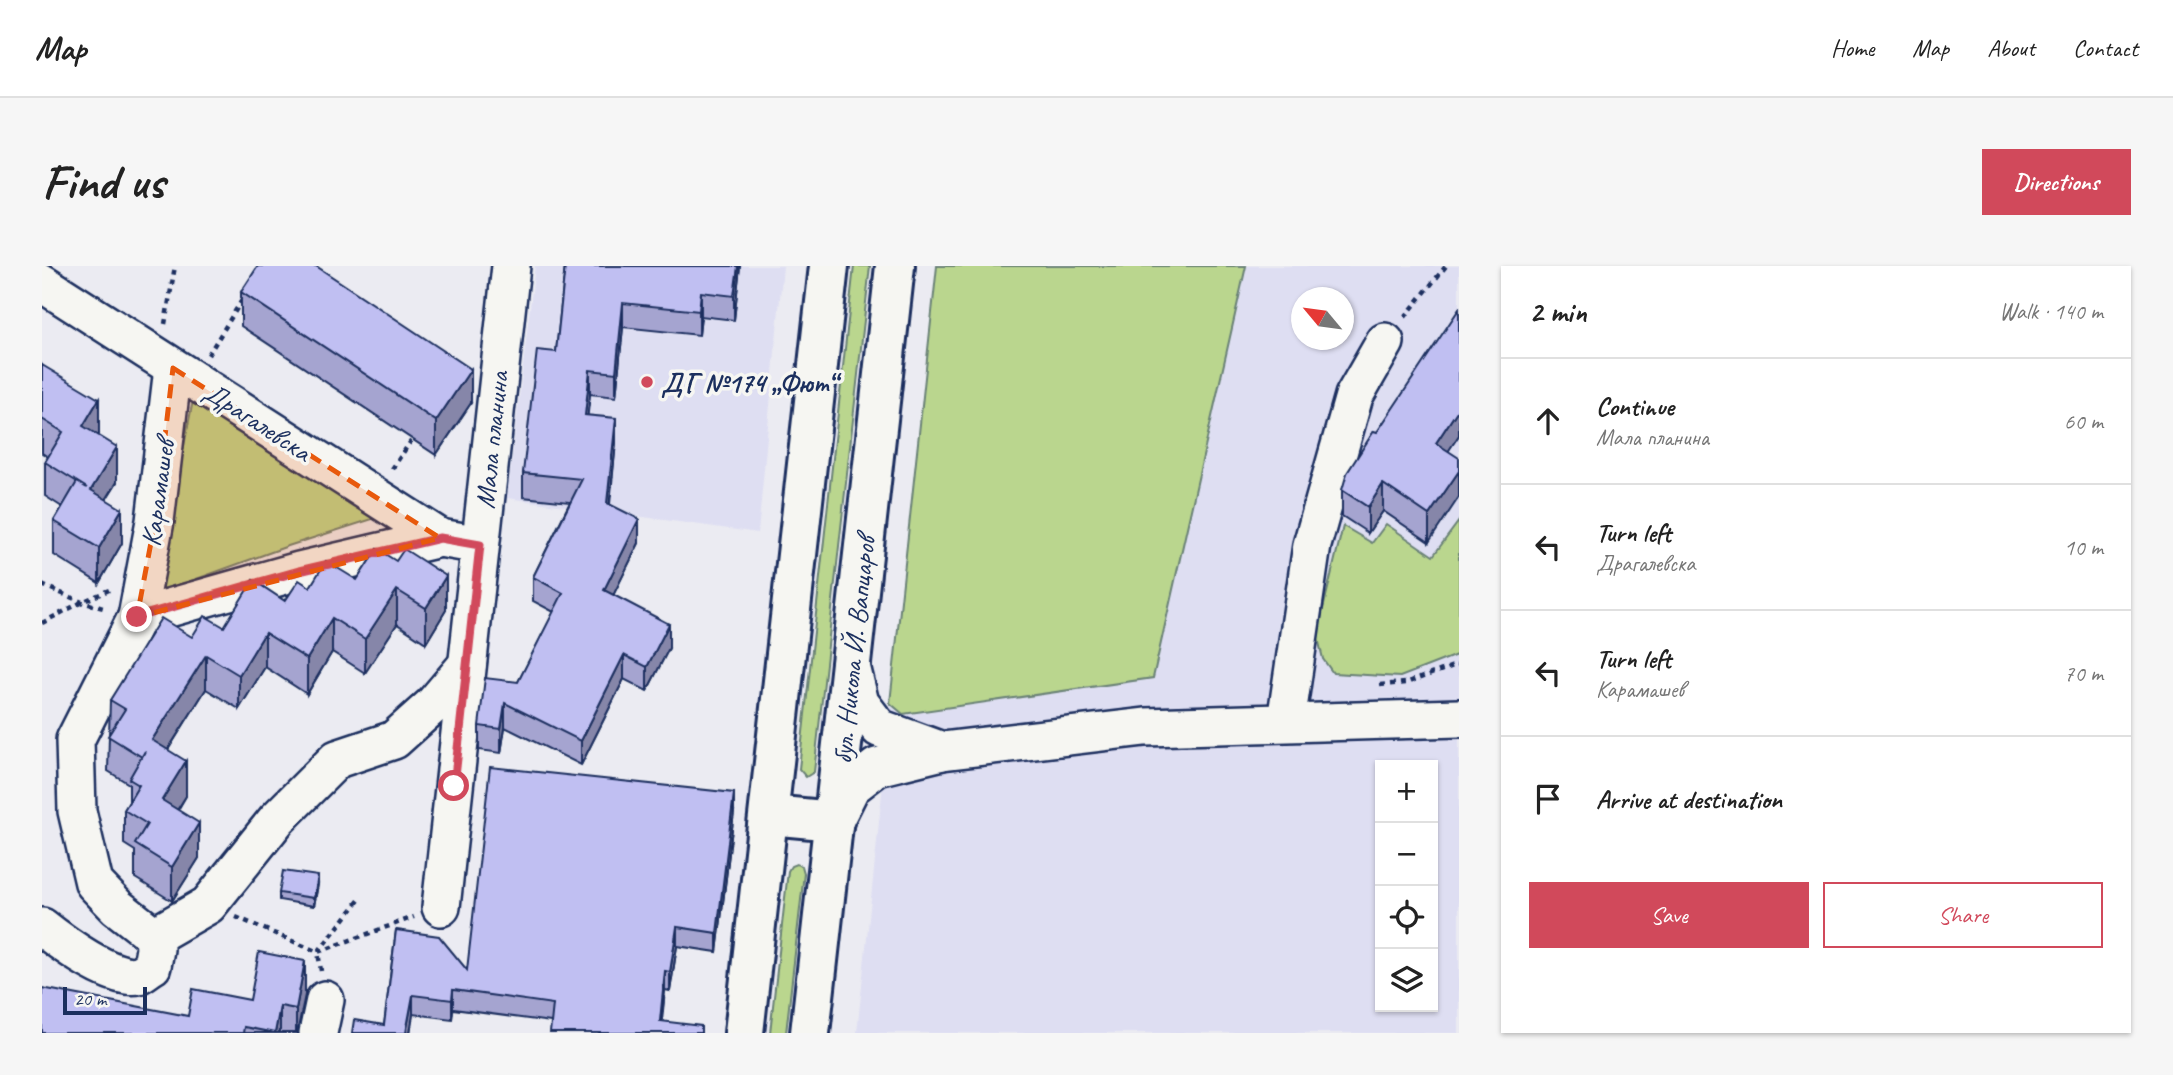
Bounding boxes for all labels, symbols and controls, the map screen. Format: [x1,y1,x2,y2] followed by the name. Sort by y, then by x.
[35,27,86,69] text: Map
[1831,33,1874,63] text: Home
[1912,33,1949,63] text: Map
[1987,33,2035,63] text: About
[2073,33,2138,63] text: Contact
[1982,149,2131,215] button: Directions
[42,151,164,213] text: Find us
[1291,287,1354,350] north arrow
[1529,293,1586,331] text: 2 min
[1999,297,2103,326] text: Walk · 140 m
[661,365,842,400] place label: ДГ №174 „Фют“
[467,368,516,510] street label: Мала планина
[197,374,319,470] street label: Драгалевска
[639,374,655,390] marker: ДГ №174 „Фют“
[1596,390,1674,423] text: Continue
[1529,402,1567,440] icon: ahead
[2064,407,2103,436] text: 60 m
[1596,423,1709,452] text: Мала планина
[133,431,183,549] street label: Карамашев
[1596,516,1671,549] text: Turn left
[824,528,884,766] street label: бул. Никола Й. Вапцаров
[1529,528,1567,566] icon: left
[2064,533,2103,562] text: 10 m
[1596,549,1695,578] text: Драгалевска
[121,601,152,632] route end
[1596,642,1671,675] text: Turn left
[1529,654,1567,692] icon: left
[2064,659,2103,688] text: 70 m
[1596,675,1684,704] text: Карамашев
[1375,760,1438,1012] map controls
[1375,760,1438,823] button: +
[438,770,469,801] route start
[1529,780,1567,818] icon: arrive
[1596,783,1782,816] text: Arrive at destination
[1375,823,1438,886] button: −
[1529,882,1809,948] button: Save
[1823,882,2103,948] button: Share
[1375,886,1438,949] button: locate
[1375,949,1438,1012] button: layers
[63,984,147,1016] scale bar
[74,987,106,1011] text: 20 m

